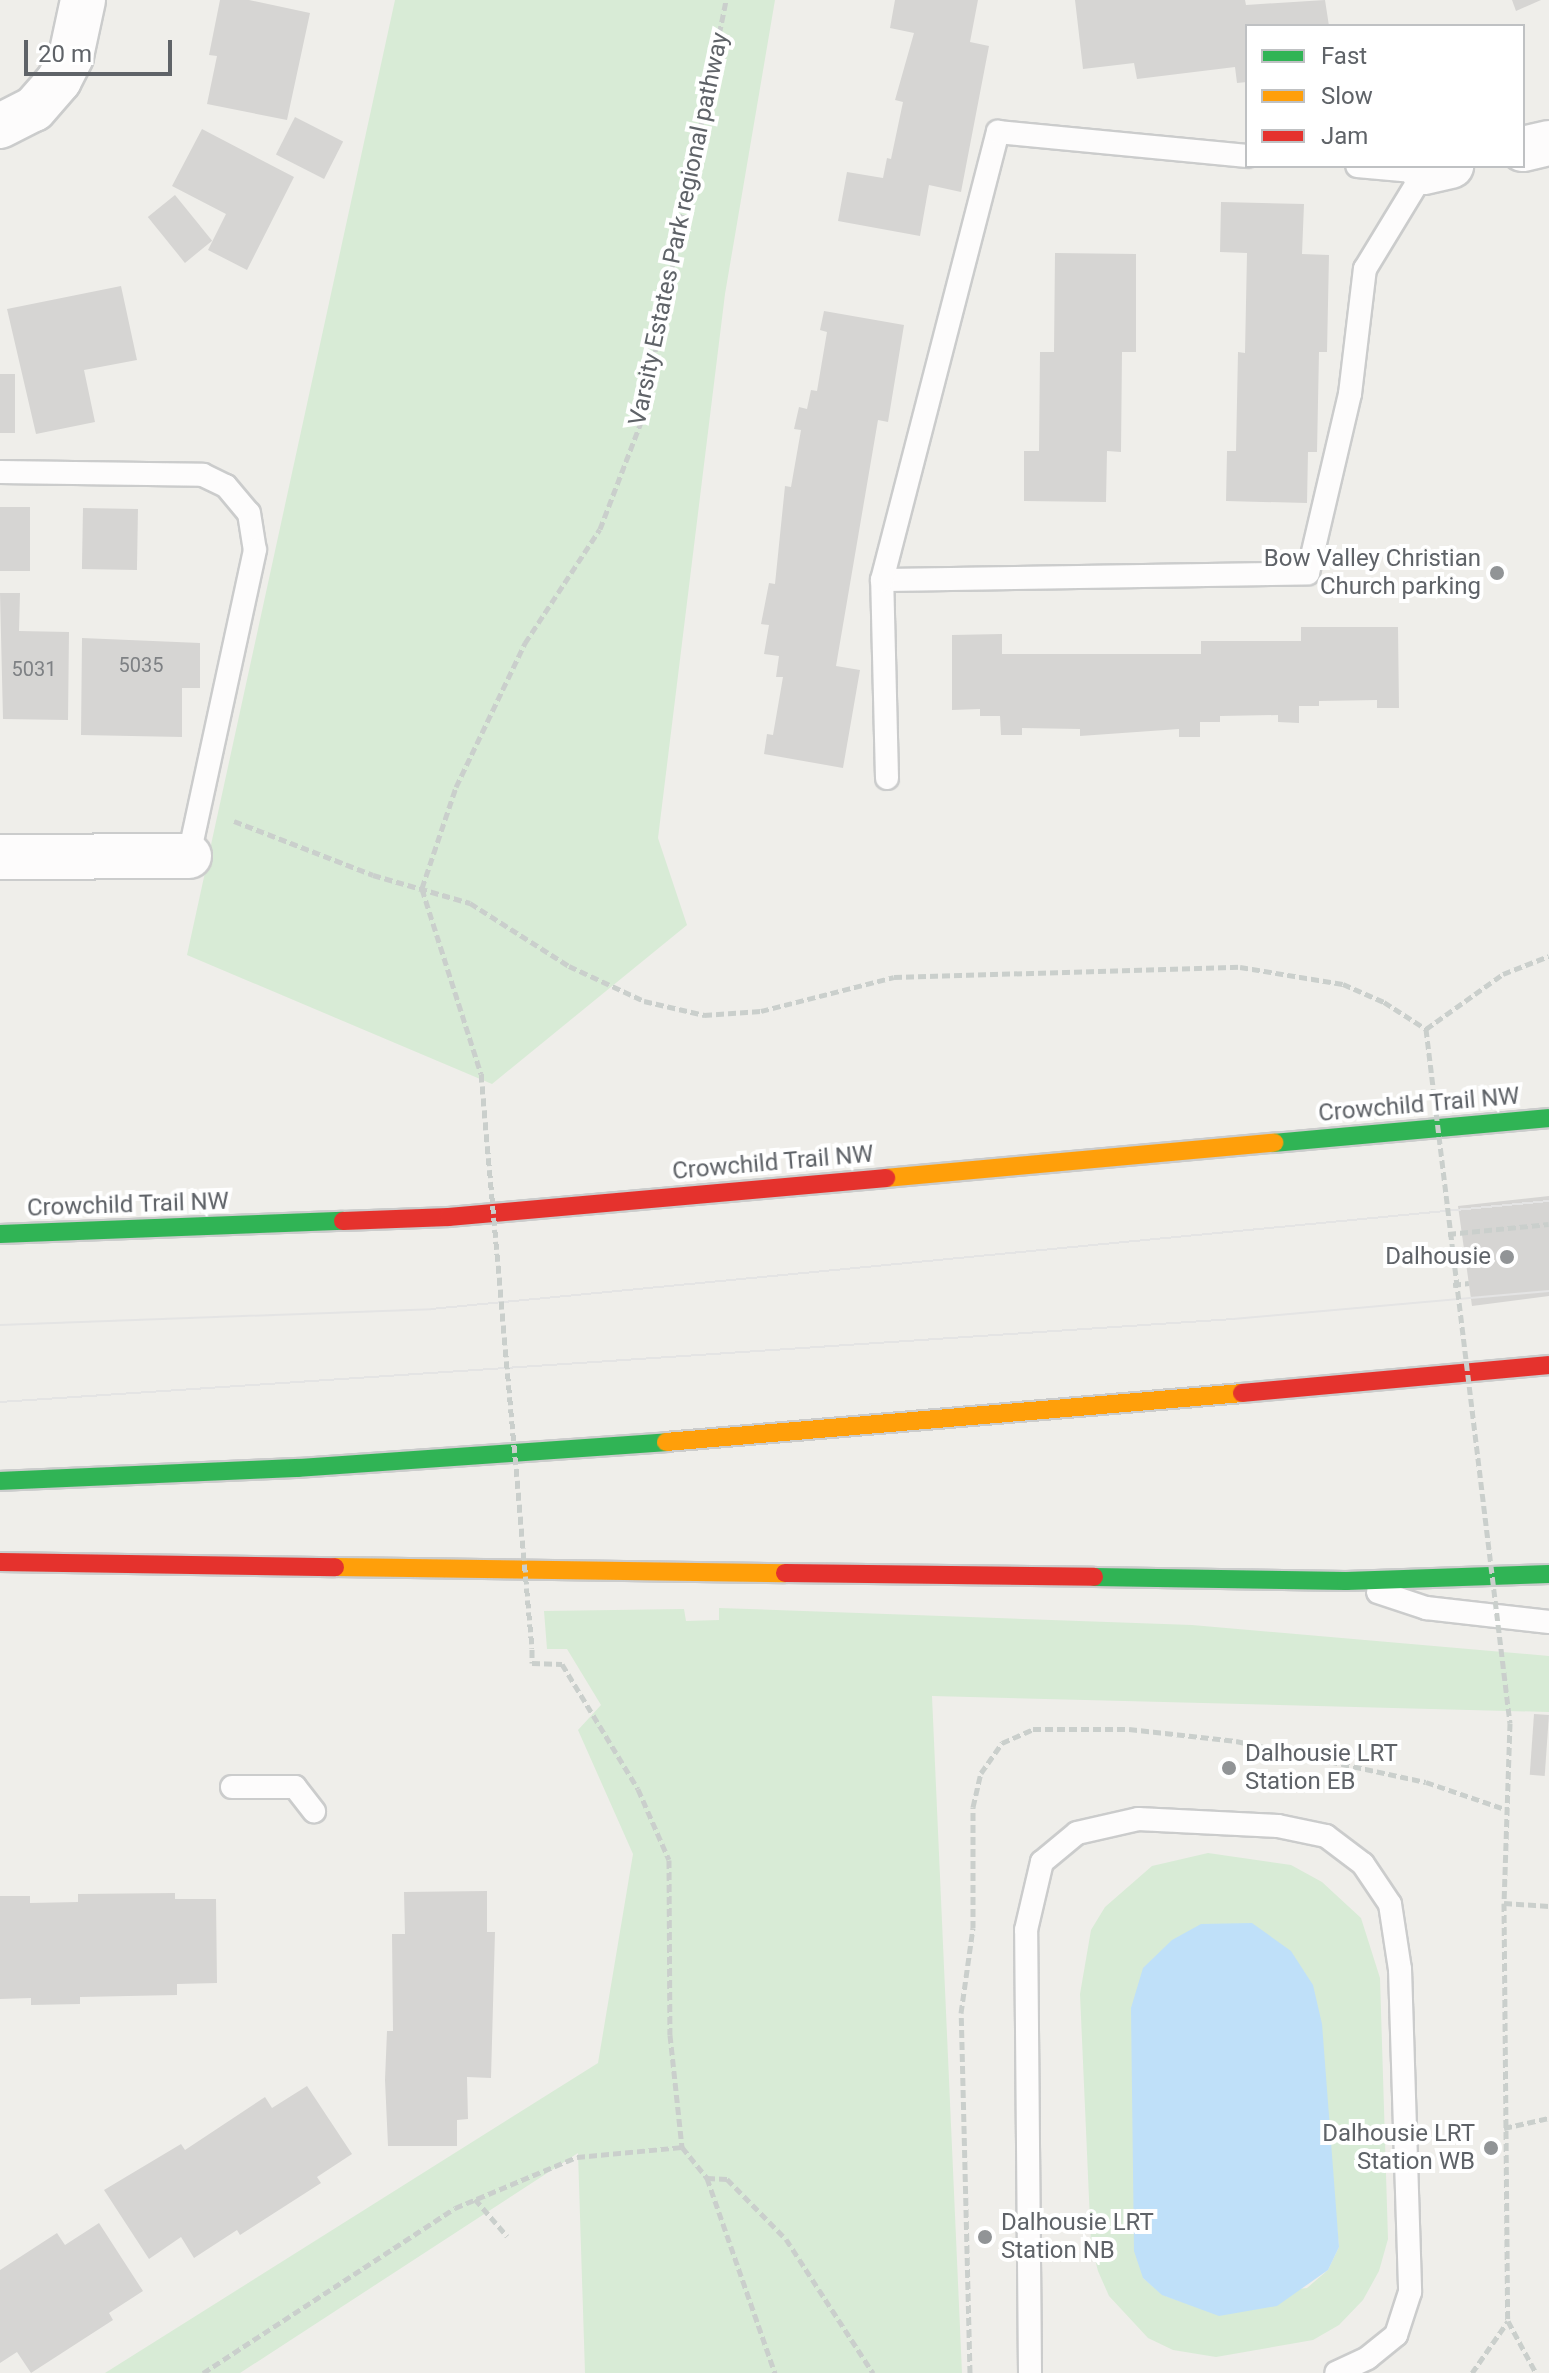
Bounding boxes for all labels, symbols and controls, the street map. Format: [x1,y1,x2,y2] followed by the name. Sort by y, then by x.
[28,24,176,74] scale bar
[1245,24,1525,168] legend
[623,30,735,428] street label: Varsity Estates Park regional pathway
[38,40,92,68] text: 20 m
[1321,42,1367,70] text: Fast
[1321,82,1373,110] text: Slow
[1321,122,1368,150] text: Jam
[1264,545,1481,601] place label: Bow Valley Christian Church parking
[1488,564,1506,582] marker: Bow Valley Christian Church parking
[119,653,163,677] house number: 5035
[12,657,56,681] house number: 5031
[1317,1082,1521,1128] street label: Crowchild Trail NW
[671,1140,875,1186] street label: Crowchild Trail NW
[26,1187,230,1223] street label: Crowchild Trail NW
[1385,1243,1491,1271] place label: Dalhousie
[1498,1248,1516,1266] marker: Dalhousie
[1245,1740,1398,1796] place label: Dalhousie LRT Station EB
[1220,1759,1238,1777] marker: Dalhousie LRT Station EB
[1322,2120,1475,2176] place label: Dalhousie LRT Station WB
[1482,2139,1500,2157] marker: Dalhousie LRT Station WB
[1001,2209,1154,2265] place label: Dalhousie LRT Station NB
[976,2228,994,2246] marker: Dalhousie LRT Station NB

